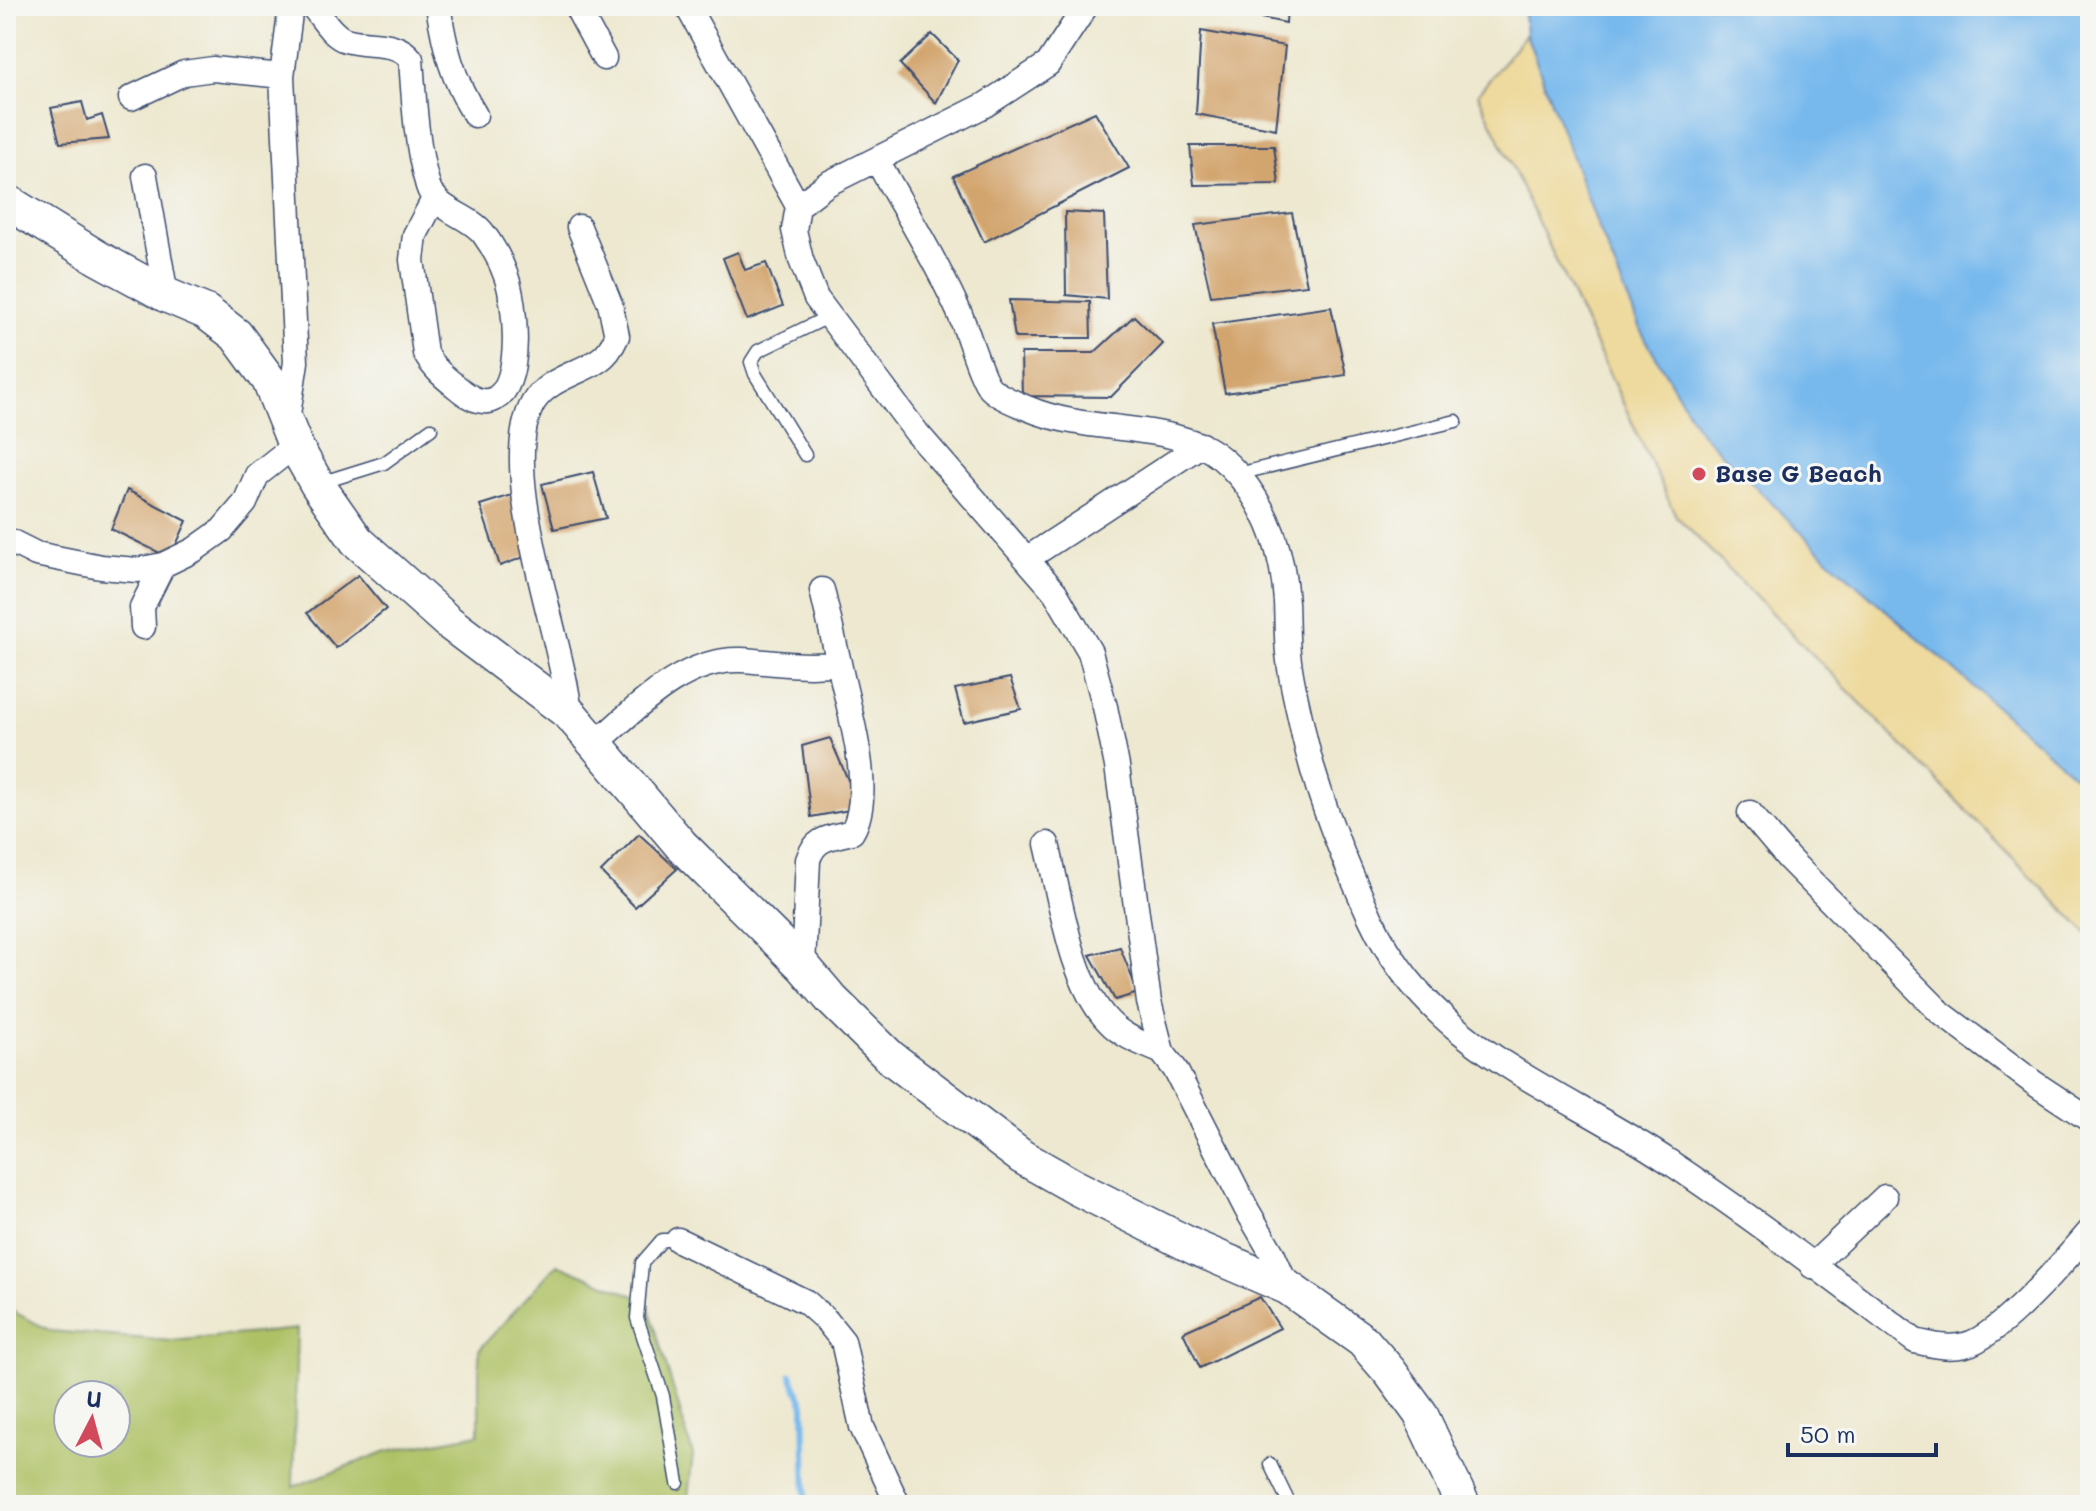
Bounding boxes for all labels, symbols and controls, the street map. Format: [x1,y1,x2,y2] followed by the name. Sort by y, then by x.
[1715,457,1882,488] place label: Base G Beach
[1690,465,1708,483] marker: Base G Beach
[52,1379,132,1459] north arrow
[85,1383,103,1414] text: U
[1788,1407,1936,1457] scale bar
[1800,1418,1856,1449] text: 50 m

